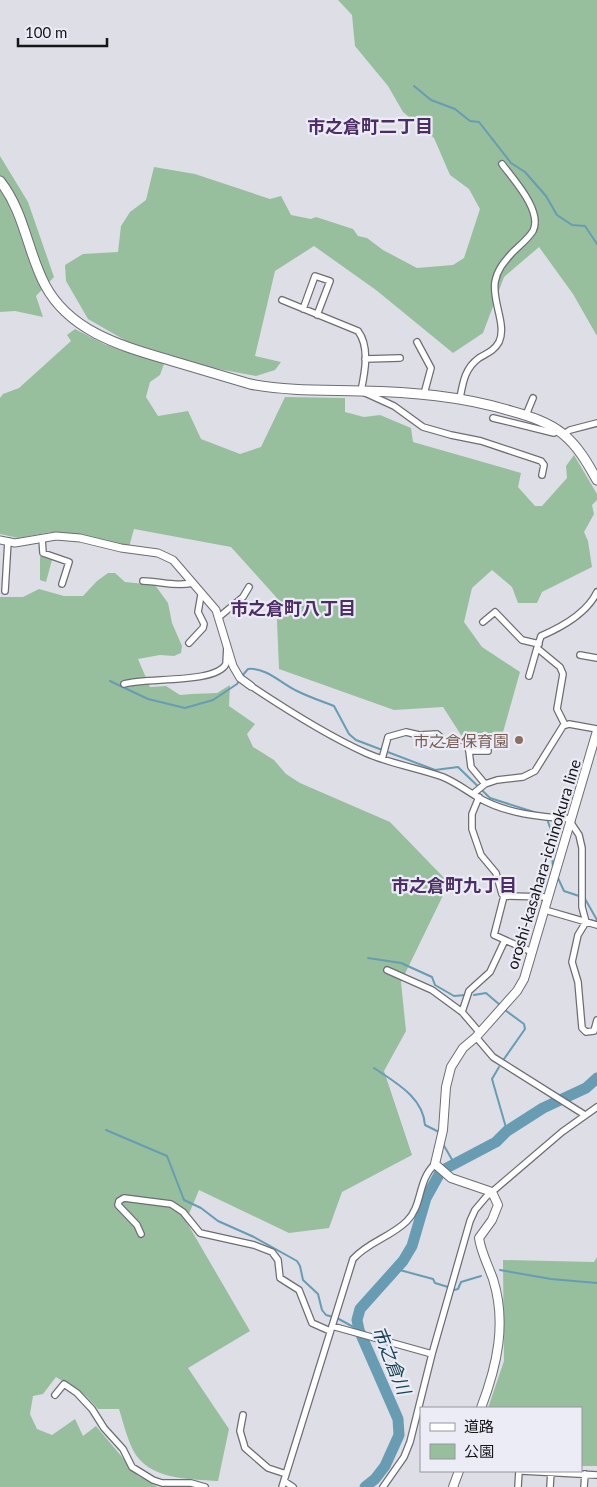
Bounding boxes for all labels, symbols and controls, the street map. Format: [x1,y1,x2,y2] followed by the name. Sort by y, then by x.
[18,15,106,47] scale bar
[25,23,67,41] text: 100 m
[307,115,433,137] district label: 市之倉町二丁目
[230,597,356,619] district label: 市之倉町八丁目
[413,731,509,750] place label: 市之倉保育園
[513,734,525,746] marker: 市之倉保育園
[502,757,584,971] street label: oroshi-kasahara-ichinokura line
[391,874,517,896] district label: 市之倉町九丁目
[368,1323,416,1399] water label: 市之倉川
[420,1407,582,1472] legend
[464,1417,494,1435] text: 道路
[464,1442,494,1460] text: 公園

